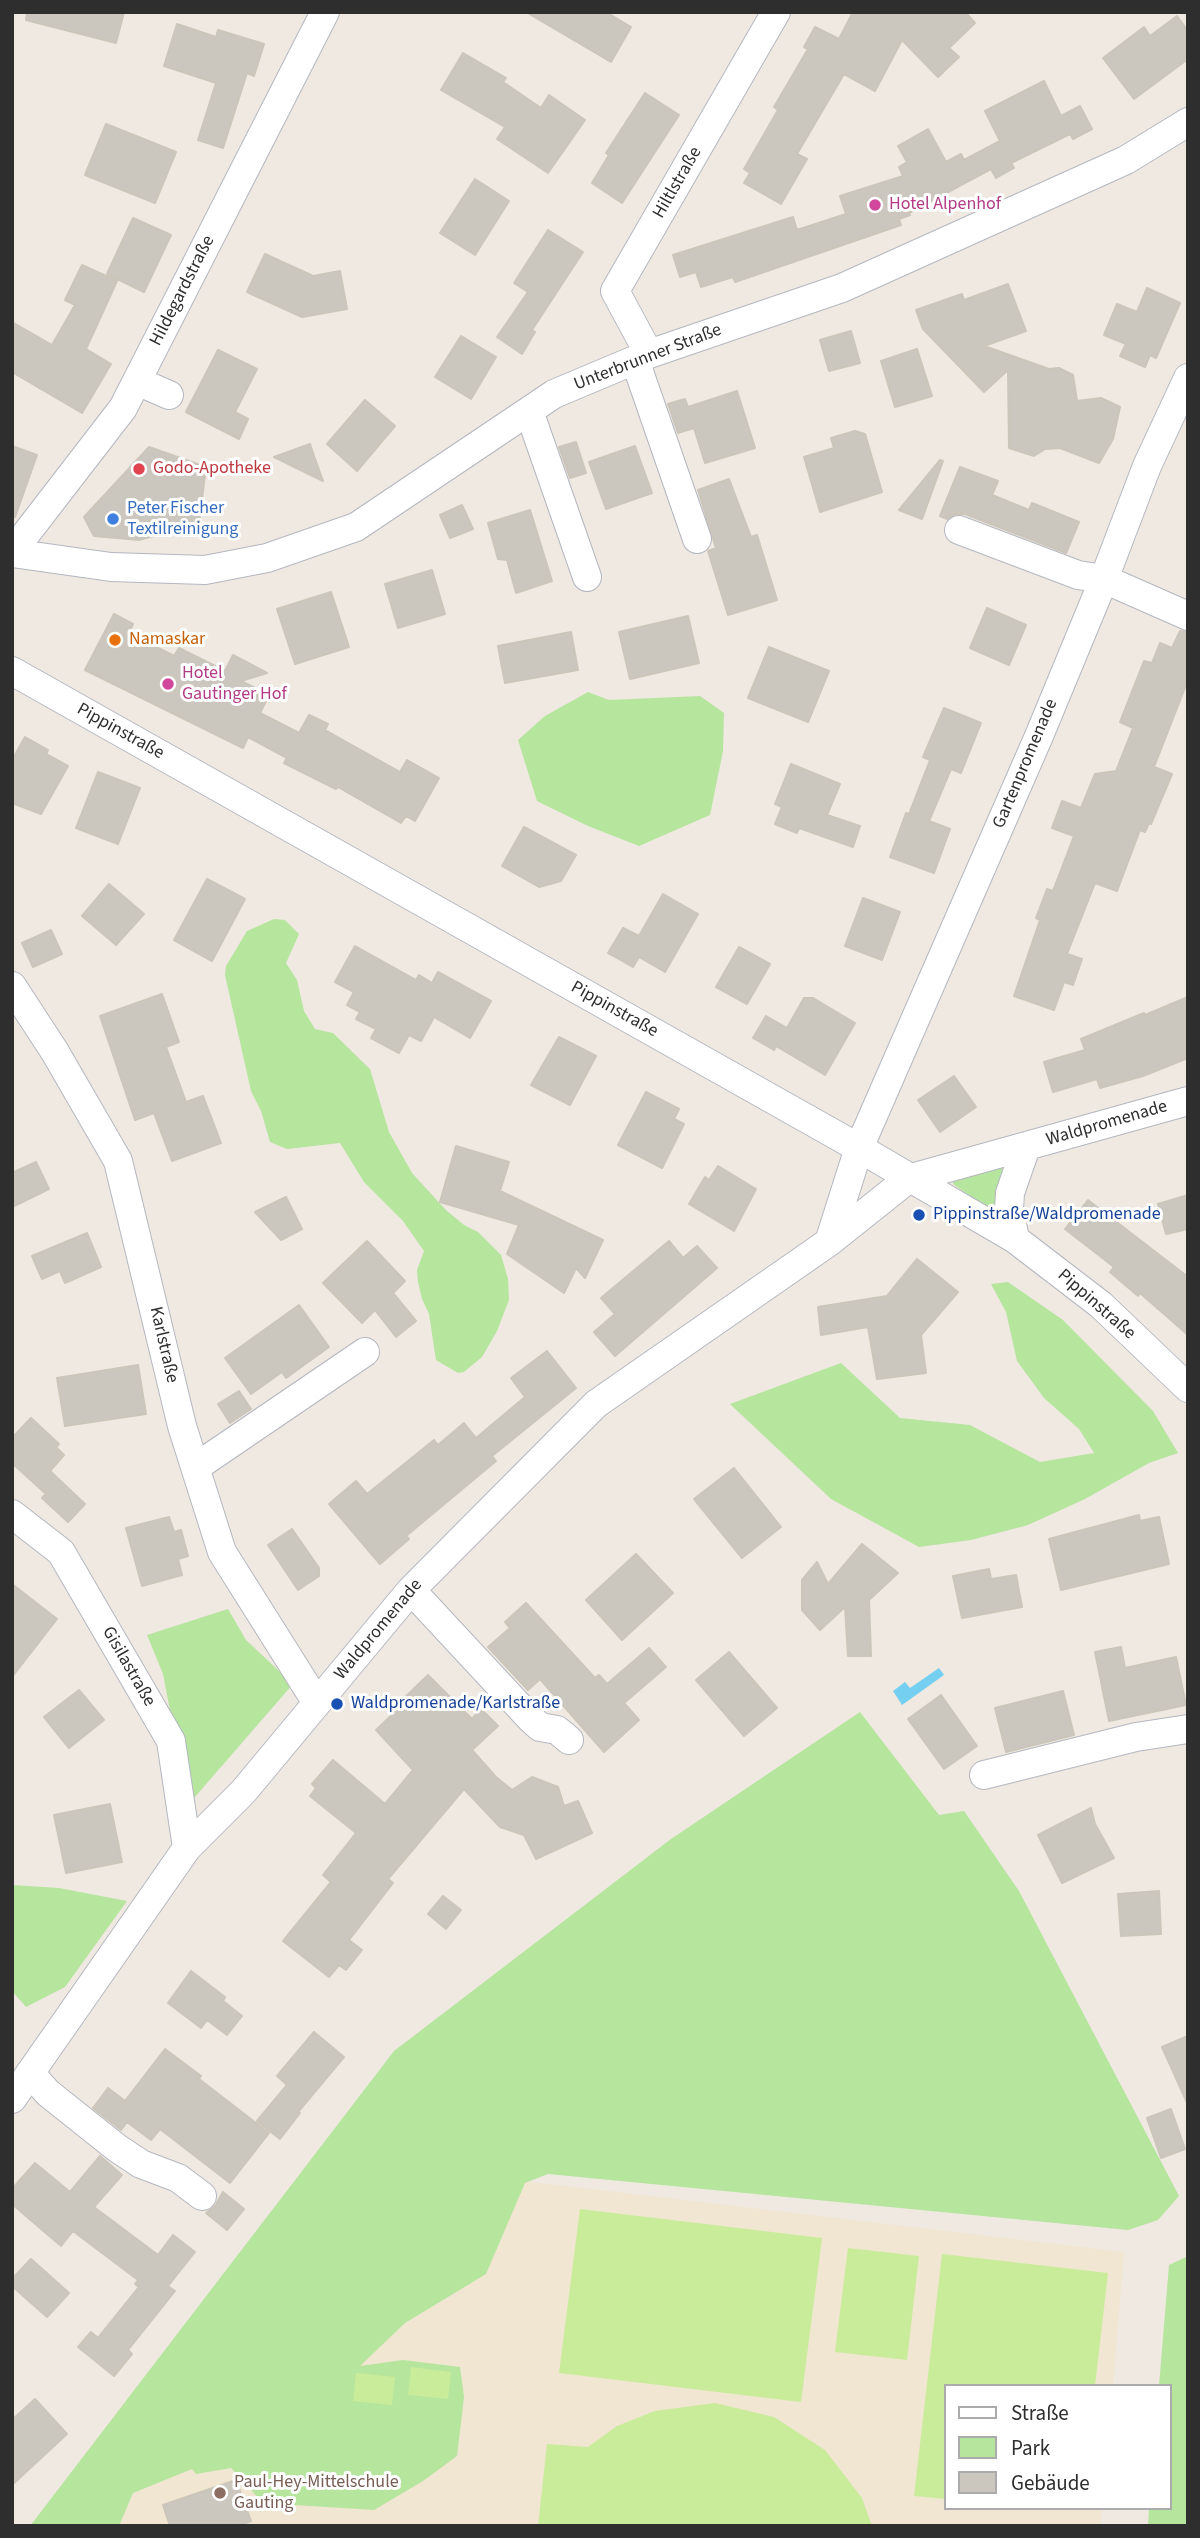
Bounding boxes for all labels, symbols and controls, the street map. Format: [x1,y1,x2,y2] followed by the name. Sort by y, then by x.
[649,143,707,223] street label: Hiltlstraße
[889,194,1001,216] place label: Hotel Alpenhof
[867,197,883,213] marker: Hotel Alpenhof
[146,232,220,350] street label: Hildegardstraße
[571,320,725,396] street label: Unterbrunner Straße
[153,458,271,480] place label: Godo-Apotheke
[131,461,147,477] marker: Godo-Apotheke
[127,498,238,540] place label: Peter Fischer Textilreinigung
[105,511,121,527] marker: Peter Fischer Textilreinigung
[129,629,205,651] place label: Namaskar
[107,632,123,648] marker: Namaskar
[182,663,287,706] place label: Hotel Gautinger Hof
[160,676,176,692] marker: Hotel Gautinger Hof
[989,696,1063,832] street label: Gartenpromenade
[73,699,167,765] street label: Pippinstraße
[567,977,661,1043] street label: Pippinstraße
[1044,1096,1170,1152] street label: Waldpromenade
[933,1204,1161,1226] place label: Pippinstraße/Waldpromenade
[911,1207,927,1223] marker: Pippinstraße/Waldpromenade
[1053,1265,1139,1345] street label: Pippinstraße
[144,1305,182,1385] street label: Karlstraße
[331,1575,427,1685] street label: Waldpromenade
[96,1623,160,1711] street label: Gisilastraße
[351,1693,560,1715] place label: Waldpromenade/Karlstraße
[329,1696,345,1712] marker: Waldpromenade/Karlstraße
[944,2384,1172,2510] legend
[1011,2398,1069,2428] text: Straße
[1011,2433,1050,2463] text: Park
[1011,2468,1090,2498] text: Gebäude
[234,2472,399,2514] place label: Paul-Hey-Mittelschule Gauting
[212,2485,228,2501] marker: Paul-Hey-Mittelschule Gauting

